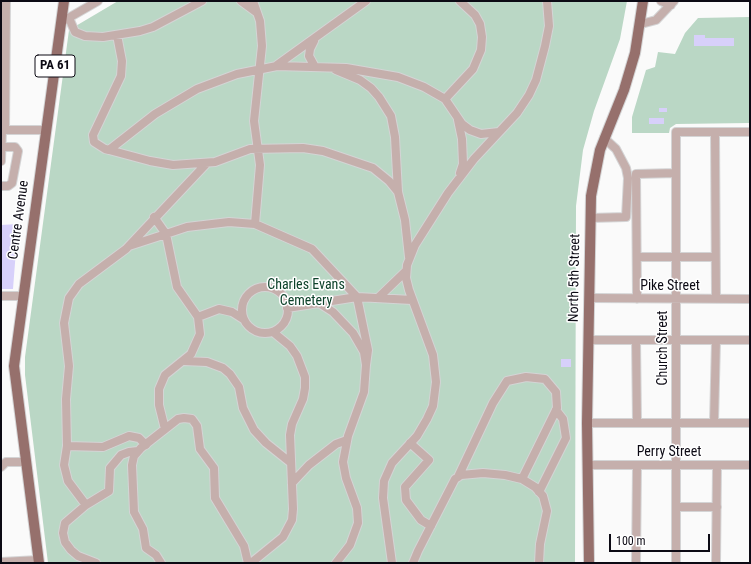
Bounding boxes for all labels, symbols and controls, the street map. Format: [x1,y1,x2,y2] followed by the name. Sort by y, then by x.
[35,55,75,77] road number: PA 61
[5,179,33,261] street label: Centre Avenue
[566,234,584,322] street label: North 5th Street
[267,277,345,310] park label: Charles Evans Cemetery
[640,278,700,294] street label: Pike Street
[655,311,671,385] street label: Church Street
[637,444,701,460] street label: Perry Street
[611,526,712,552] scale bar
[616,534,646,548] text: 100 m

